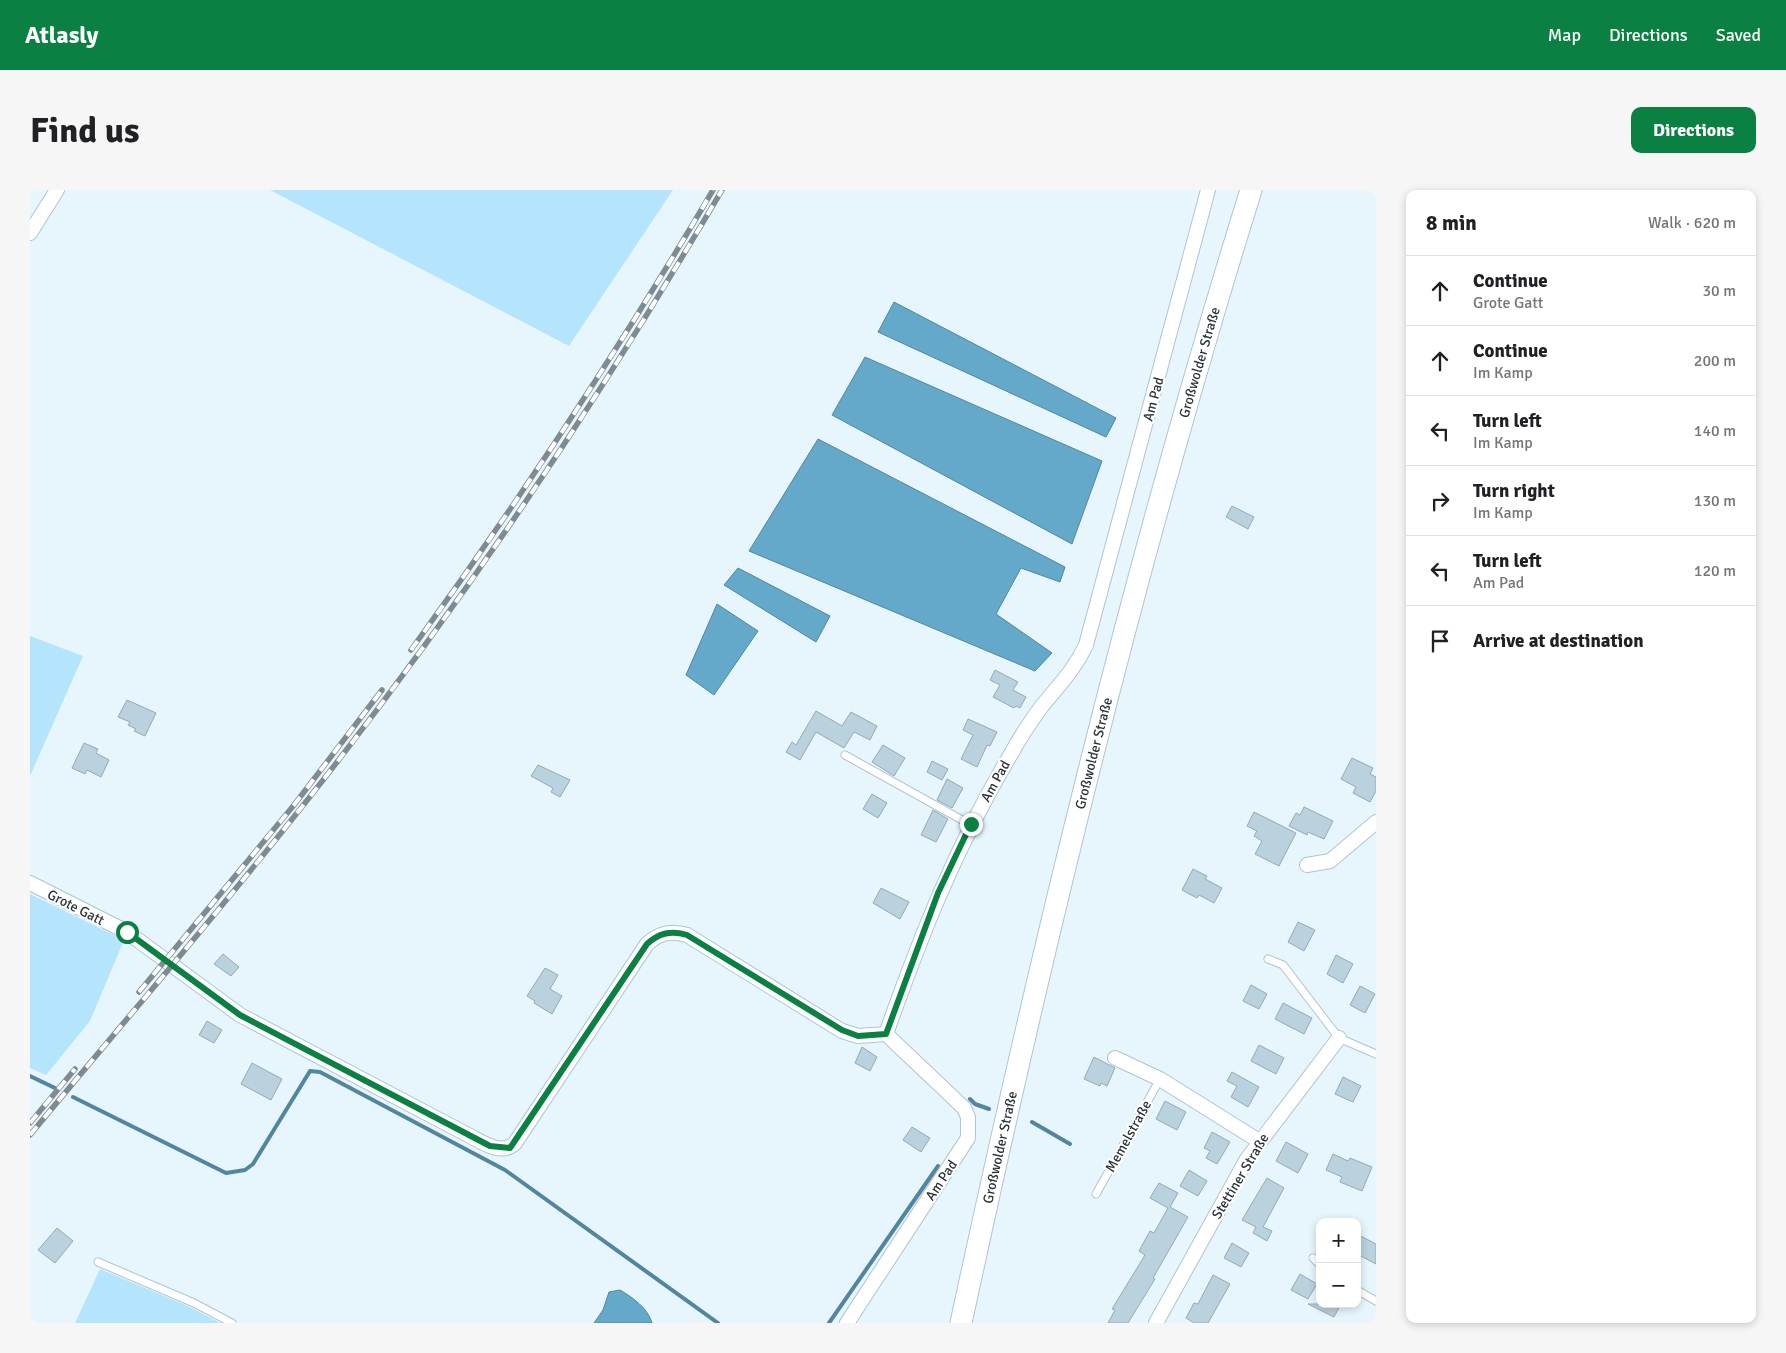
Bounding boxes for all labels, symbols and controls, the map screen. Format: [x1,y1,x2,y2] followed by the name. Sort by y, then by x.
[25,20,98,50] text: Atlasly
[1548,24,1581,46] text: Map
[1609,24,1688,46] text: Directions
[1716,24,1761,46] text: Saved
[1631,107,1756,153] button: Directions
[30,109,140,152] text: Find us
[1426,210,1477,236] text: 8 min
[1648,213,1736,233] text: Walk · 620 m
[1473,269,1548,293] text: Continue
[1426,277,1454,305] icon: ahead
[1702,281,1736,301] text: 30 m
[1473,293,1543,313] text: Grote Gatt
[1176,305,1224,420] street label: Großwolder Straße
[1473,339,1548,363] text: Continue
[1426,347,1454,375] icon: ahead
[1694,351,1736,371] text: 200 m
[1473,363,1533,383] text: Im Kamp
[1139,375,1168,423] street label: Am Pad
[1473,409,1542,433] text: Turn left
[1426,417,1454,445] icon: left
[1694,421,1736,441] text: 140 m
[1473,433,1533,453] text: Im Kamp
[1473,479,1555,503] text: Turn right
[1426,487,1454,515] icon: right
[1694,491,1736,511] text: 130 m
[1473,503,1533,523] text: Im Kamp
[1473,549,1542,573] text: Turn left
[1426,557,1454,585] icon: left
[1694,561,1736,581] text: 120 m
[1473,573,1524,593] text: Am Pad
[1426,627,1454,655] icon: arrive
[1473,629,1644,653] text: Arrive at destination
[1072,696,1116,811] street label: Großwolder Straße
[977,757,1014,805] street label: Am Pad
[960,813,983,836] route end
[44,886,107,929] street label: Grote Gatt
[116,921,139,944] route start
[979,1090,1021,1205] street label: Großwolder Straße
[1102,1097,1155,1175] street label: Memelstraße
[1208,1130,1273,1222] street label: Stettiner Straße
[922,1157,961,1204] street label: Am Pad
[1316,1218,1361,1308] map controls
[1316,1218,1361,1263] button: +
[1316,1263,1361,1308] button: −

